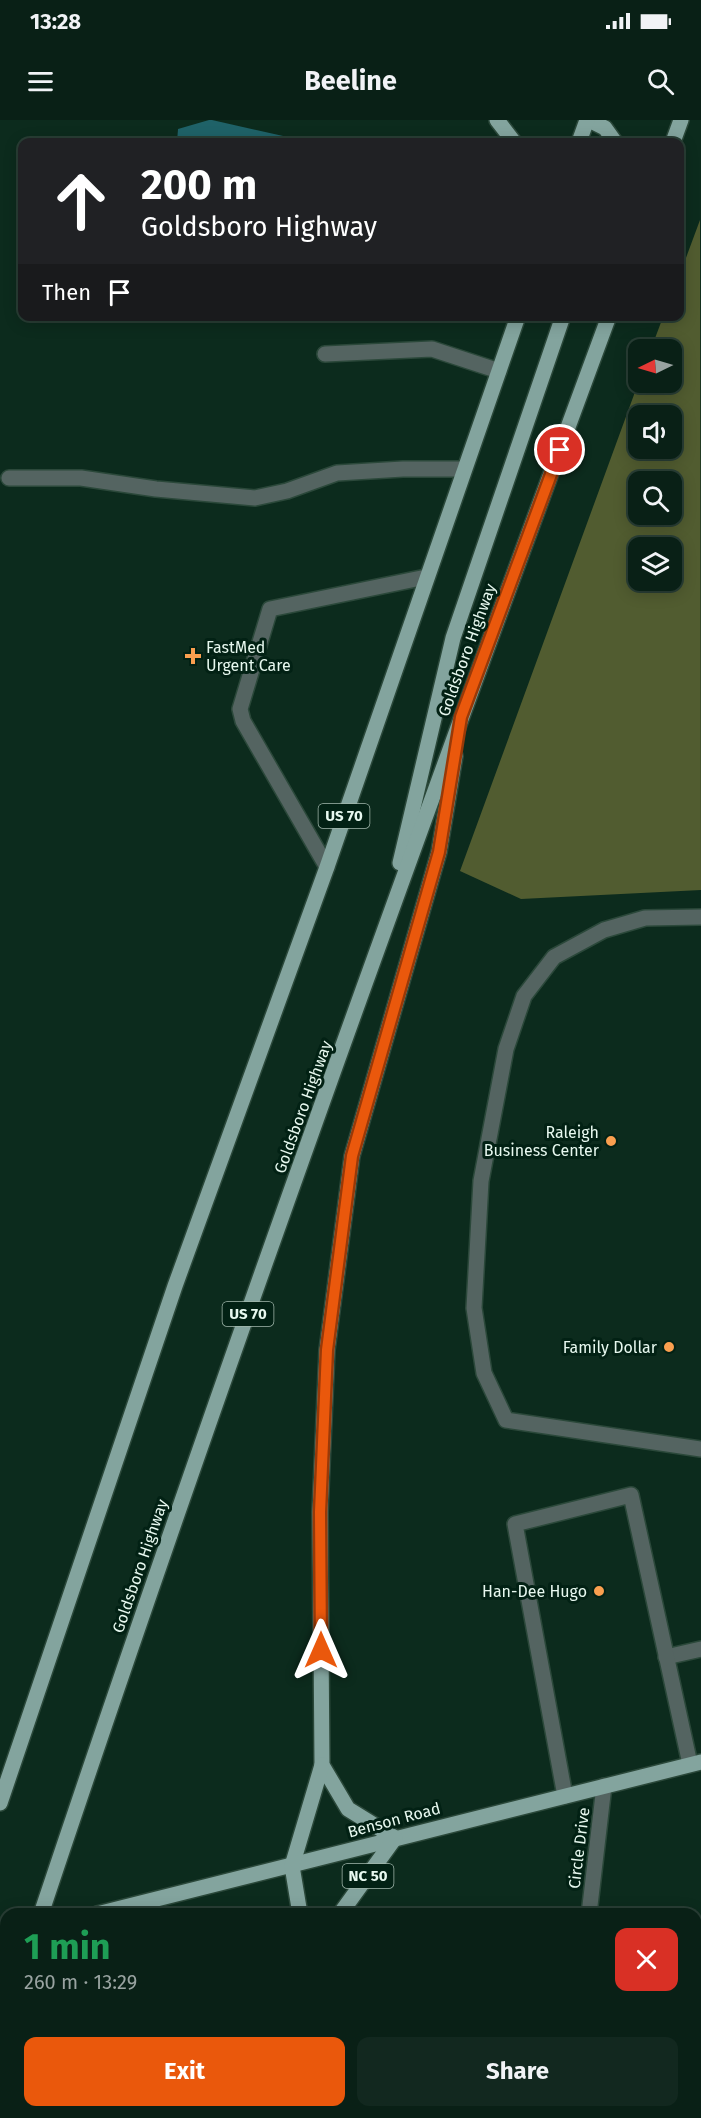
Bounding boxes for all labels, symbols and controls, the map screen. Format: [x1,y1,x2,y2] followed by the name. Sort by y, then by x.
[30,8,81,35] text: 13:28
[24,65,57,98] icon: menu
[304,65,397,97] text: Beeline
[644,65,677,98] icon: search
[141,160,257,210] text: 200 m
[42,162,120,240] icon: ahead
[141,211,377,243] text: Goldsboro Highway
[103,276,136,309] icon: arrive
[42,279,91,306] text: Then
[628,339,682,393] north arrow
[628,339,682,591] map controls
[628,405,682,459] button: sound
[534,424,585,475] pin
[543,433,576,466] icon: arrive
[628,471,682,525] button: search
[628,537,682,591] button: layers
[434,581,500,719] street label: Goldsboro Highway
[206,638,291,675] place label: FastMed Urgent Care
[184,647,202,665] marker: FastMed Urgent Care
[318,804,370,828] road number: US 70
[270,1038,336,1176] street label: Goldsboro Highway
[484,1123,600,1160] place label: Raleigh Business Center
[604,1134,618,1148] marker: Raleigh Business Center
[222,1302,274,1326] road number: US 70
[563,1338,658,1357] place label: Family Dollar
[662,1340,676,1354] marker: Family Dollar
[108,1497,172,1635] street label: Goldsboro Highway
[482,1582,587,1601] place label: Han-Dee Hugo
[592,1584,606,1598] marker: Han-Dee Hugo
[289,1618,353,1682] position arrow
[346,1799,442,1841] street label: Benson Road
[565,1806,593,1890] street label: Circle Drive
[342,1864,394,1888] road number: NC 50
[24,1925,111,1969] text: 1 min
[615,1928,678,1991] button: close
[24,1970,137,1994] text: 260 m · 13:29
[24,2037,345,2106] button: Exit
[357,2037,678,2106] button: Share

